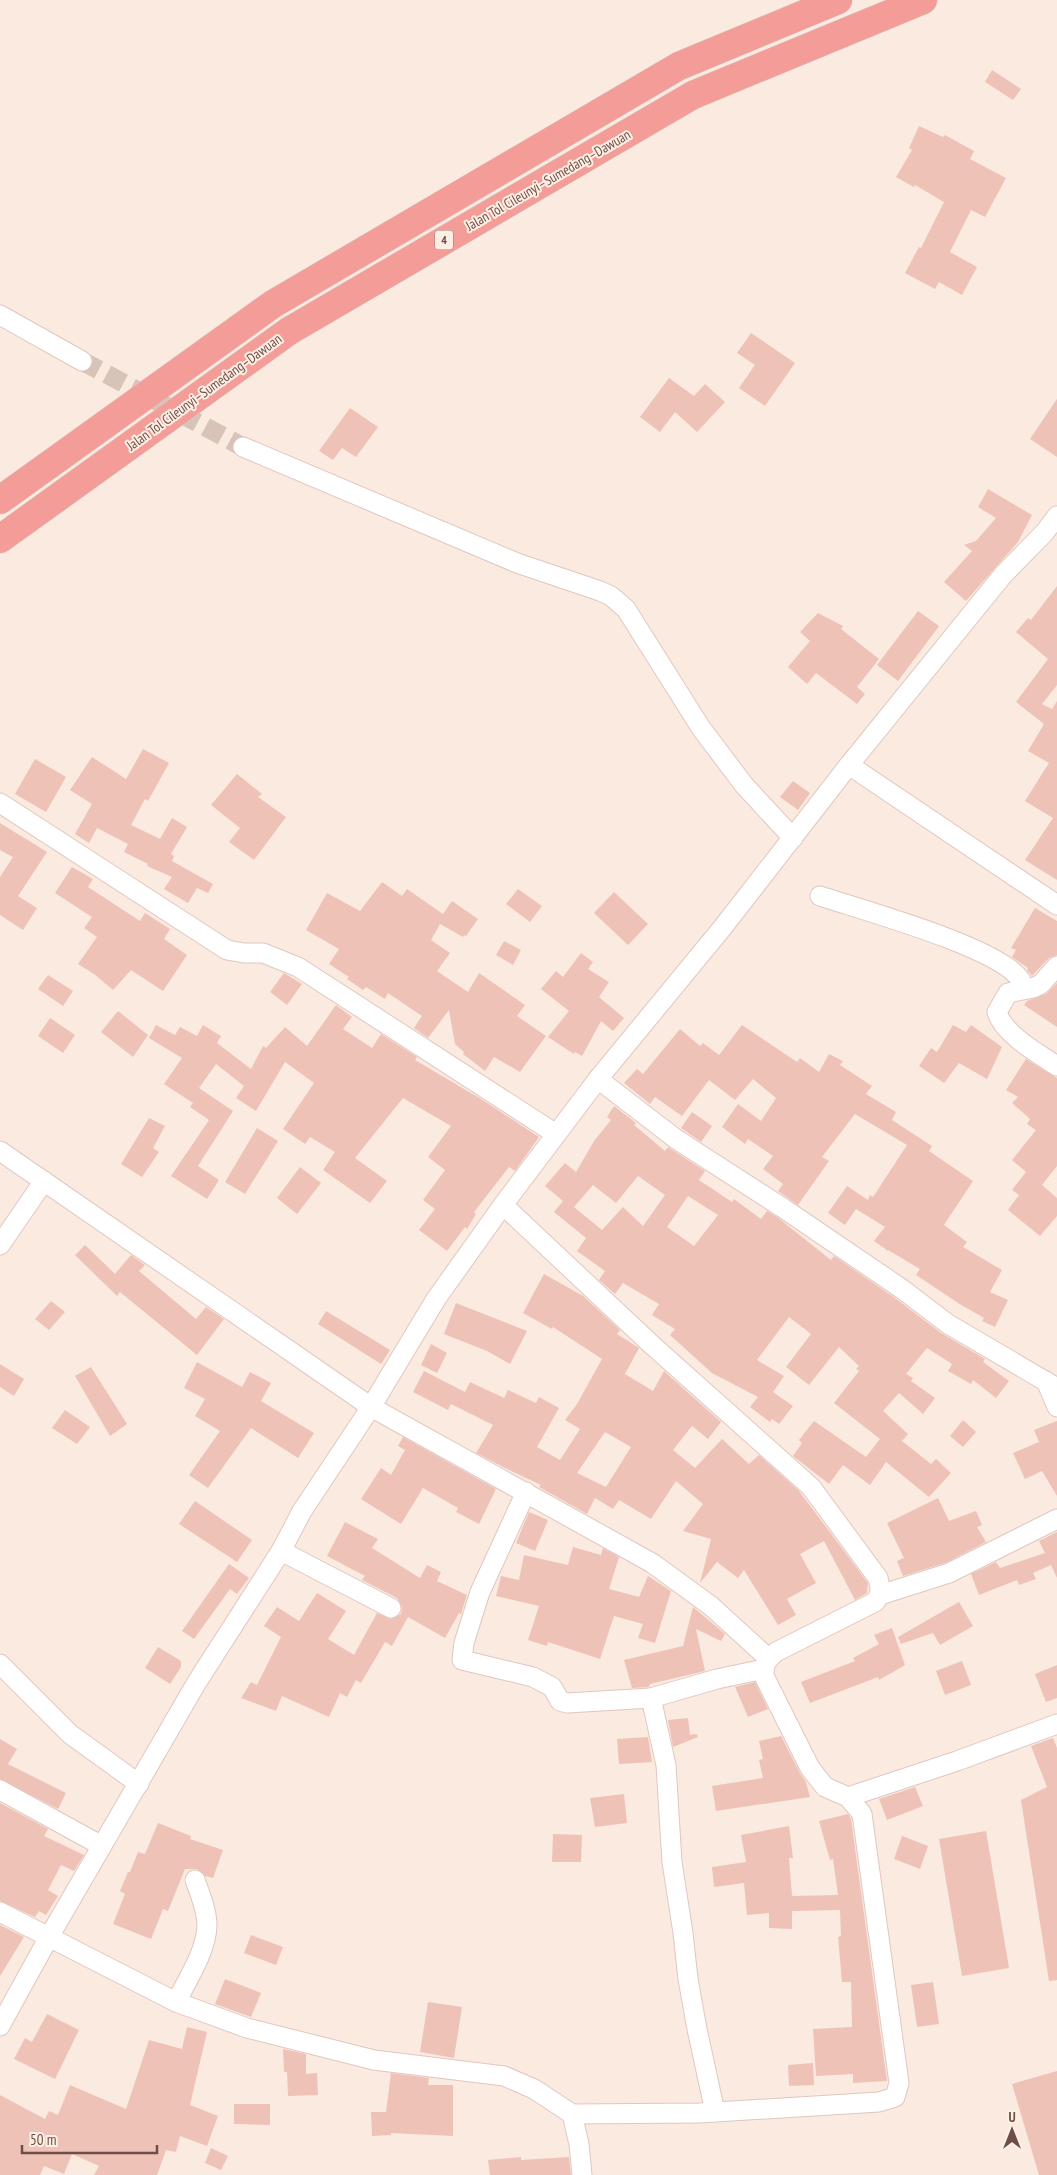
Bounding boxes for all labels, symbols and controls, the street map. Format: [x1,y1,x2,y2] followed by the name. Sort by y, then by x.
[461,125,634,235] street label: Jalan Tol Cileunyi–Sumedang–Dawuan
[435,230,453,250] road number: 4
[122,330,285,455] street label: Jalan Tol Cileunyi–Sumedang–Dawuan
[987,2105,1037,2155] north arrow
[1008,2108,1016,2126] text: U
[22,2122,158,2154] scale bar
[30,2130,56,2149] text: 50 m

